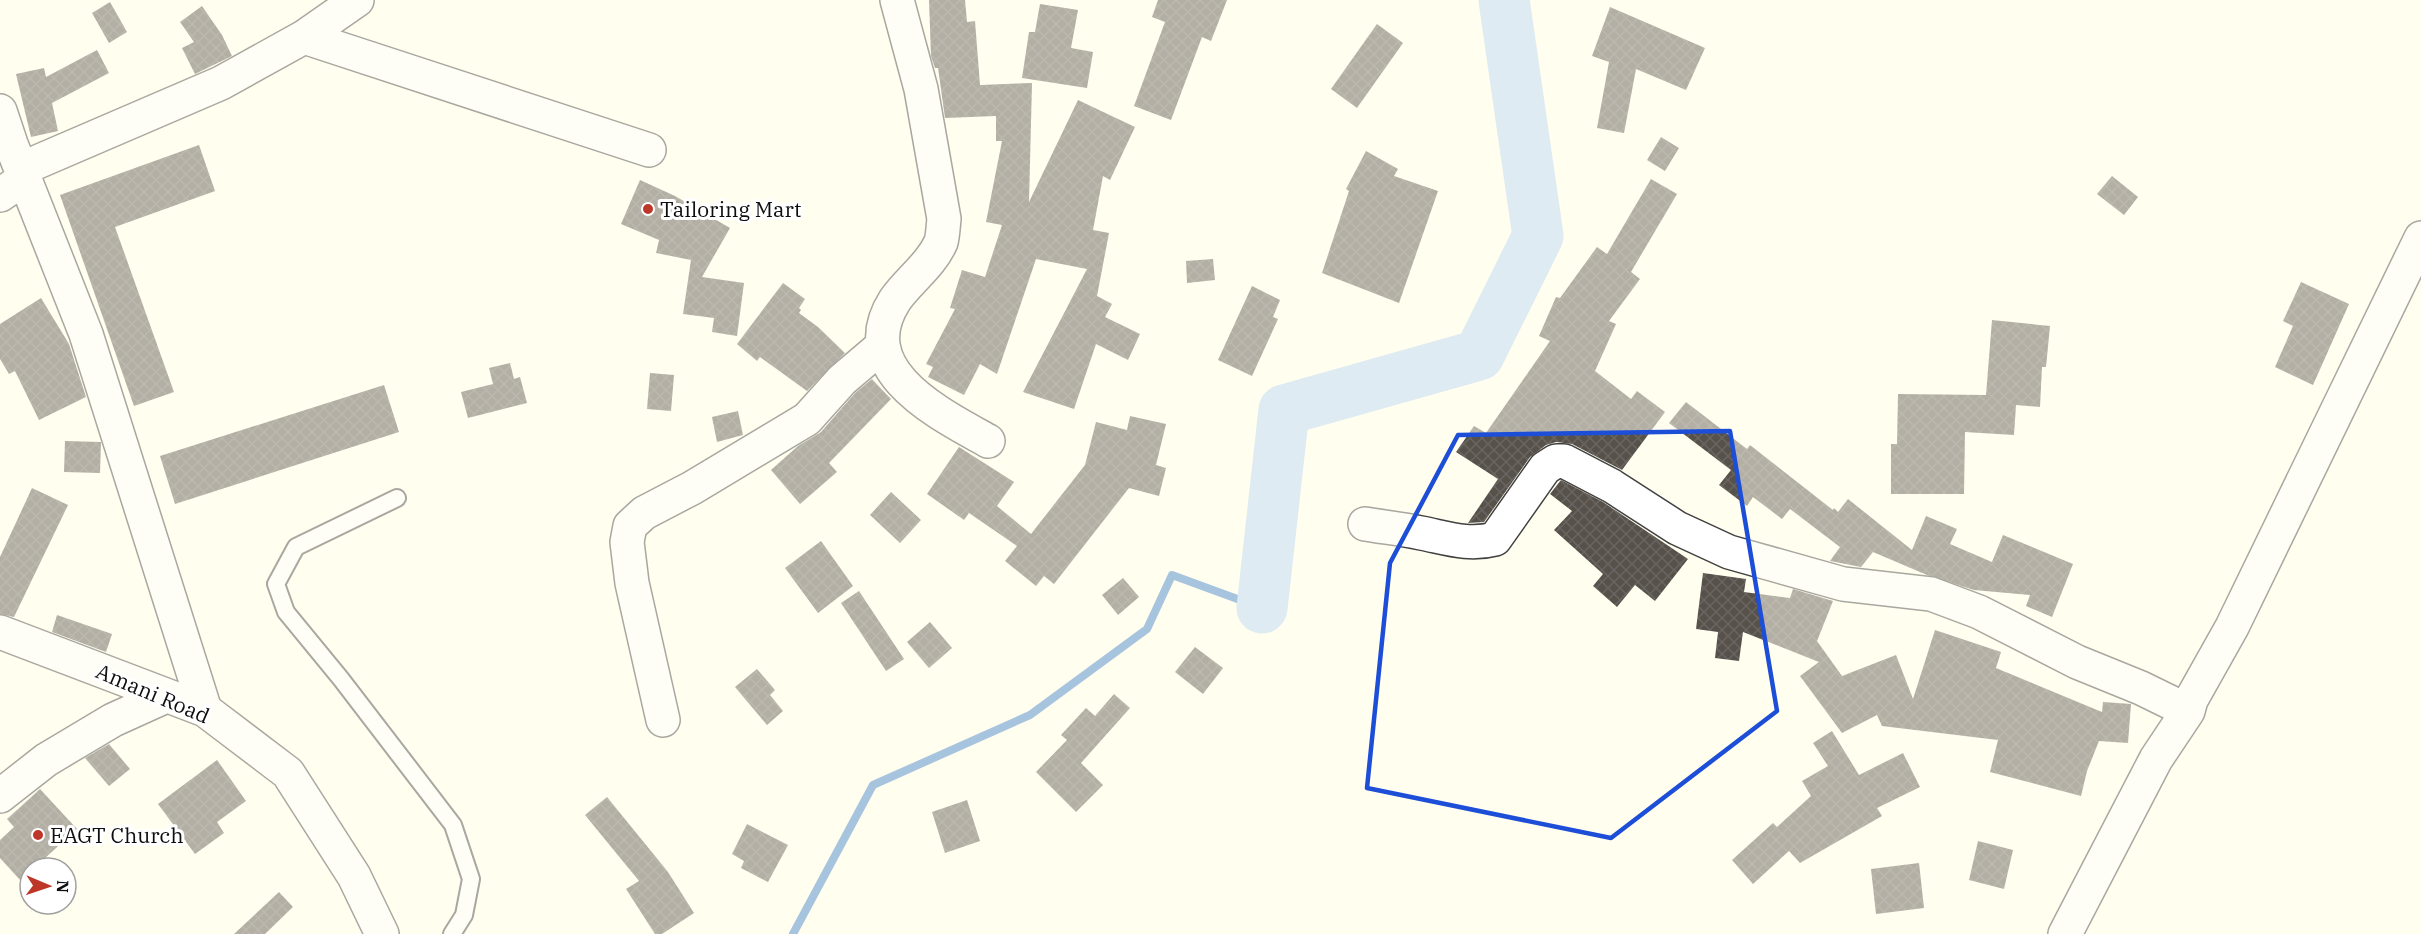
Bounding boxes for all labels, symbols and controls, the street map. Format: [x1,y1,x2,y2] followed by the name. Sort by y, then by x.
[660,195,801,223] place label: Tailoring Mart
[641,202,655,216] marker: Tailoring Mart
[92,656,214,730] street label: Amani Road
[50,821,184,849] place label: EAGT Church
[31,828,45,842] marker: EAGT Church
[18,856,78,916] north arrow
[53,880,73,893] text: N

